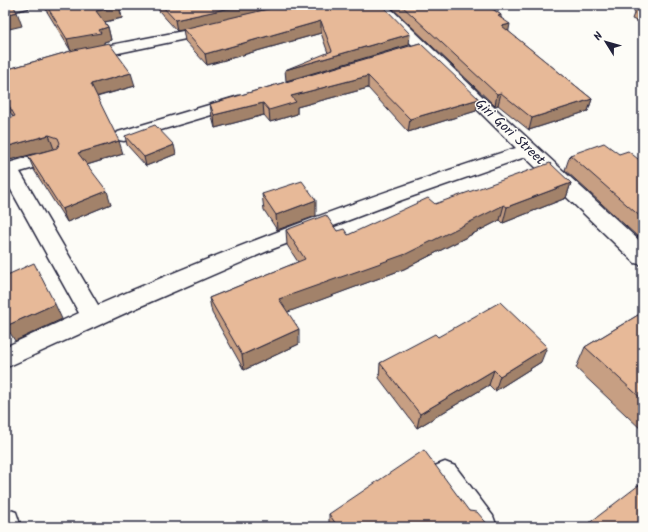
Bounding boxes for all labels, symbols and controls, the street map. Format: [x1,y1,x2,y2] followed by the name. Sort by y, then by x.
[586,22,626,62] north arrow
[590,28,608,45] text: N
[470,93,551,171] street label: Giri Gori Street

